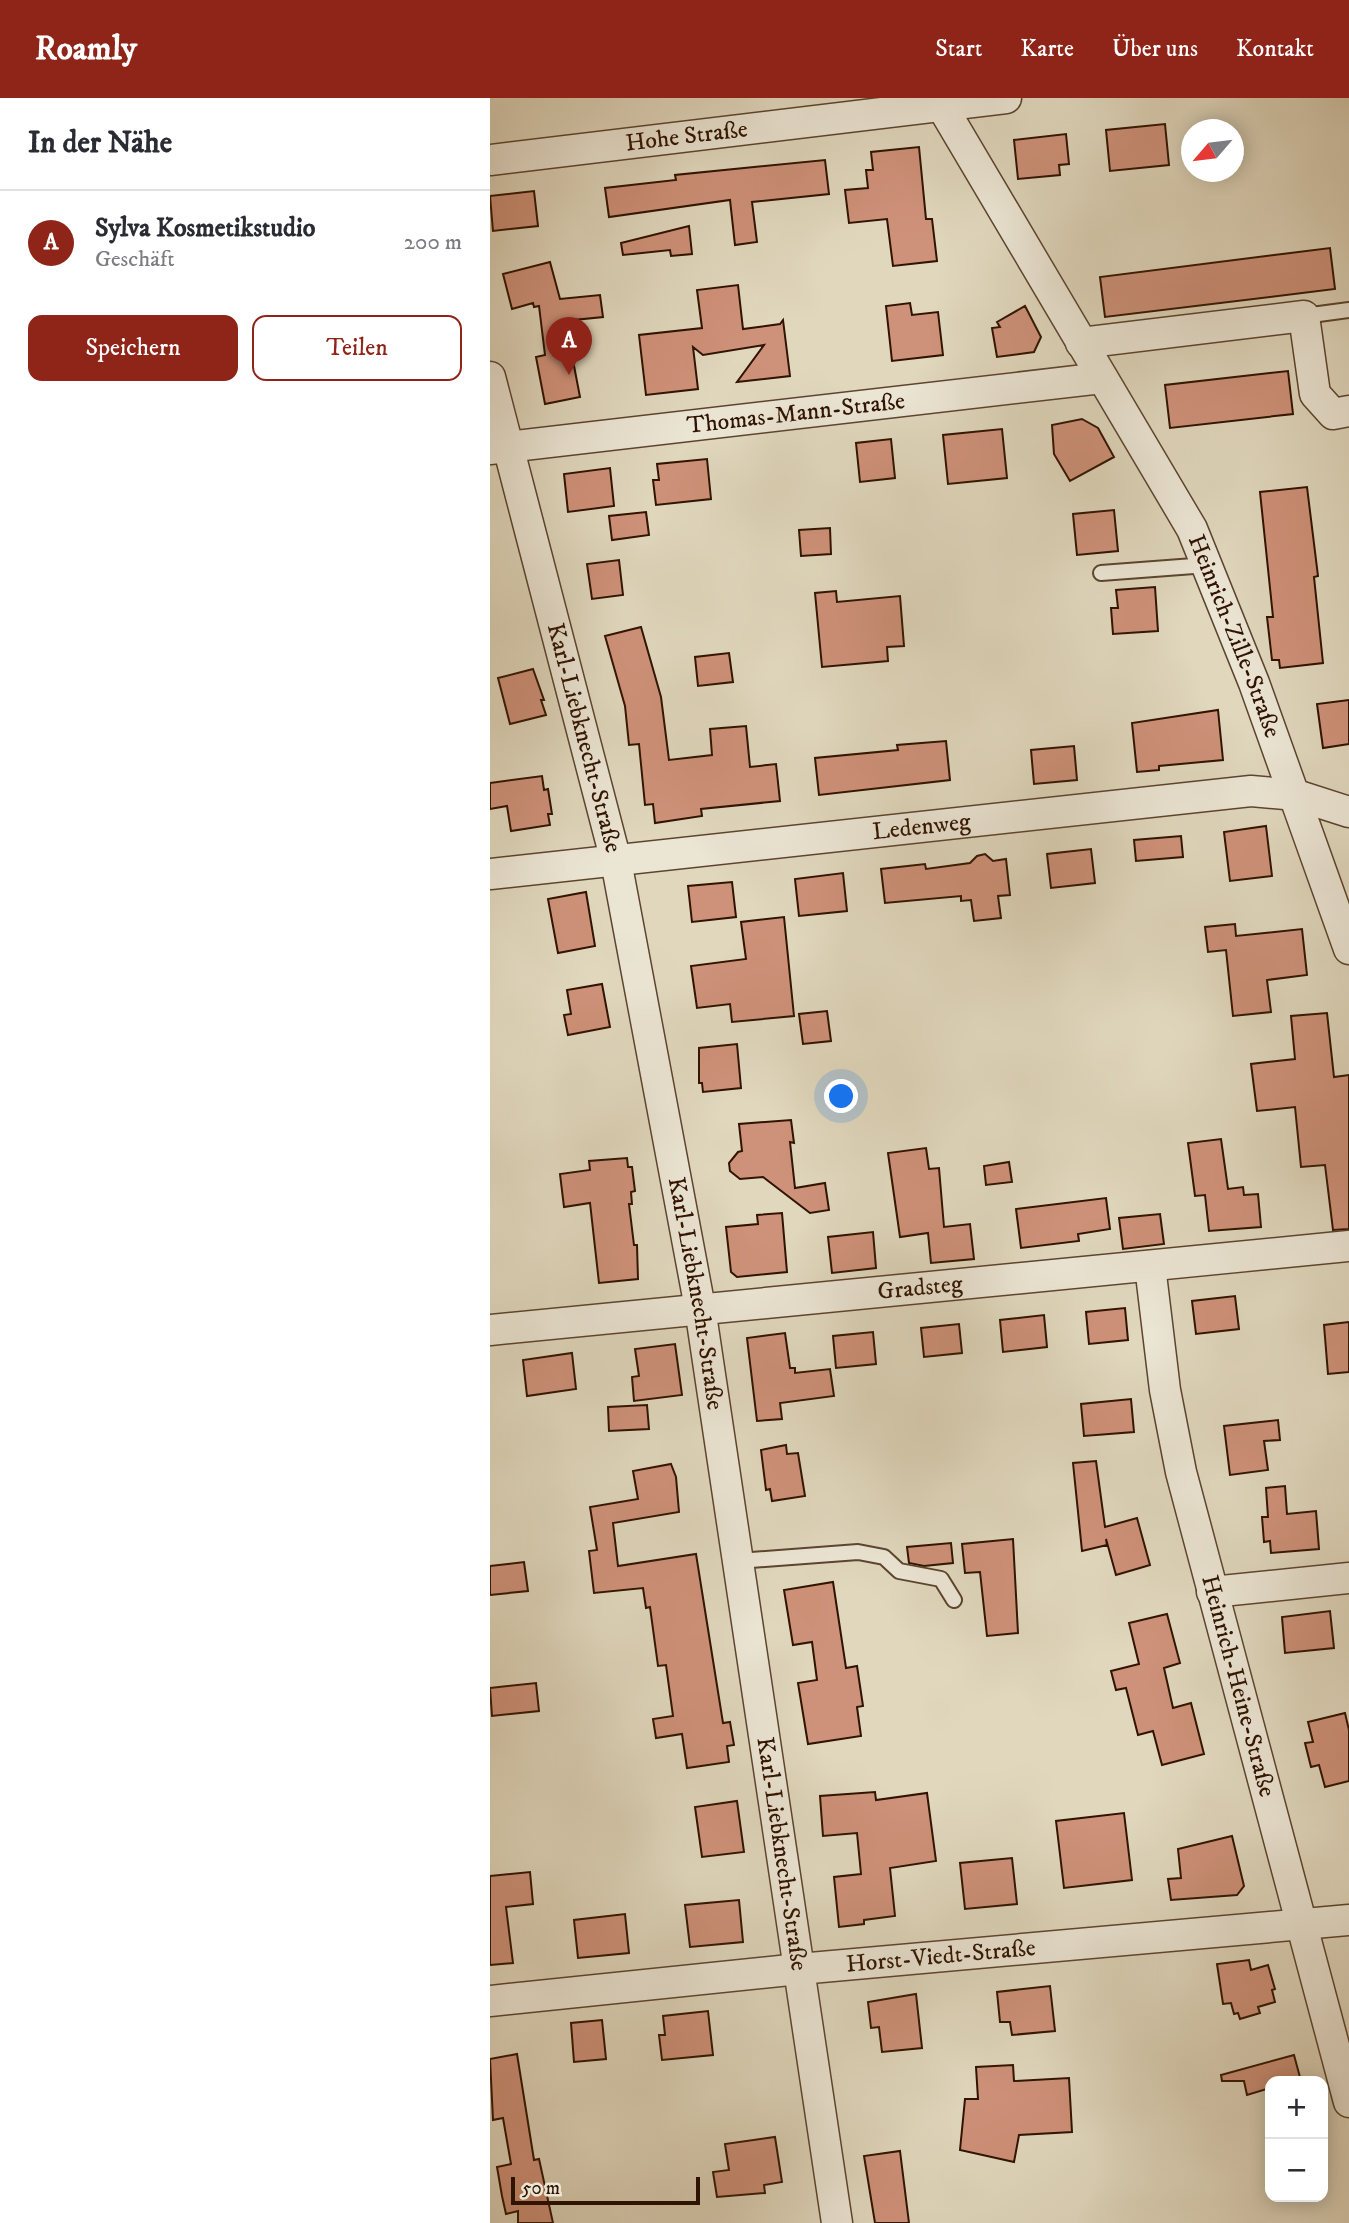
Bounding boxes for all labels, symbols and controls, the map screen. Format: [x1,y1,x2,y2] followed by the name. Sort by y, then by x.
[35,29,137,70] text: Roamly
[935,34,982,64] text: Start
[1020,34,1074,64] text: Karte
[1112,34,1198,64] text: Über uns
[1236,34,1314,64] text: Kontakt
[624,114,749,159] street label: Hohe Straße
[1181,119,1244,182] north arrow
[28,125,172,162] text: In der Nähe
[95,212,315,245] text: Sylva Kosmetikstudio
[44,228,58,257] text: A
[404,228,462,257] text: 200 m
[95,245,175,274] text: Geschäft
[28,315,238,381] button: Speichern
[252,315,462,381] button: Teilen
[546,317,592,375] pin: A
[685,386,907,441] street label: Thomas-Mann-Straße
[1181,530,1287,742] street label: Heinrich-Zille-Straße
[540,620,628,856] street label: Karl-Liebknecht-Straße
[871,807,972,847] street label: Ledenweg
[824,1079,858,1113] your location
[661,1175,730,1412] street label: Karl-Liebknecht-Straße
[876,1269,964,1307] street label: Gradsteg
[1194,1572,1282,1800] street label: Heinrich-Heine-Straße
[749,1735,814,1973] street label: Karl-Liebknecht-Straße
[845,1933,1037,1980] street label: Horst-Viedt-Straße
[1265,2076,1328,2202] map controls
[1265,2076,1328,2139] button: +
[1265,2139,1328,2202] button: −
[511,2174,700,2206] scale bar
[522,2177,560,2200] text: 50 m

